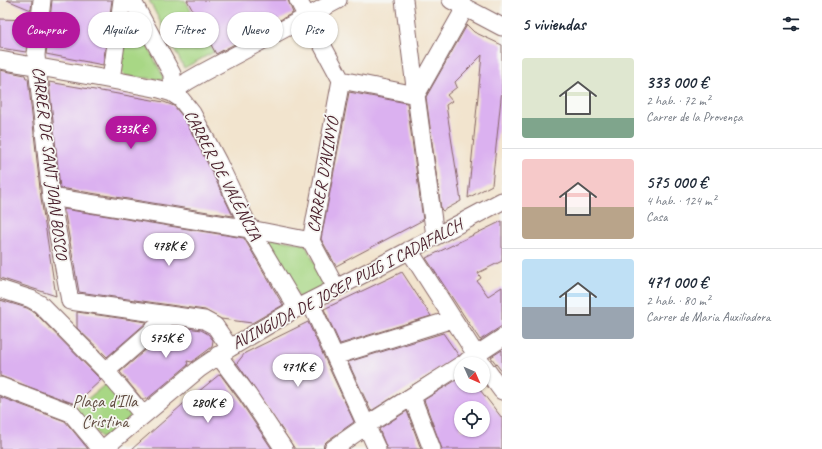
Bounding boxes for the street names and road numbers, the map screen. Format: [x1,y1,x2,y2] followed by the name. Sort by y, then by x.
[28,66,72,262] street label: CARRER DE SANT JOAN BOSCO
[180,106,267,244] street label: CARRER DE VALÈNCIA
[302,113,344,234] street label: CARRER D'AVINYÓ
[228,213,469,354] street label: AVINGUDA DE JOSEP PUIG I CADAFALCH

